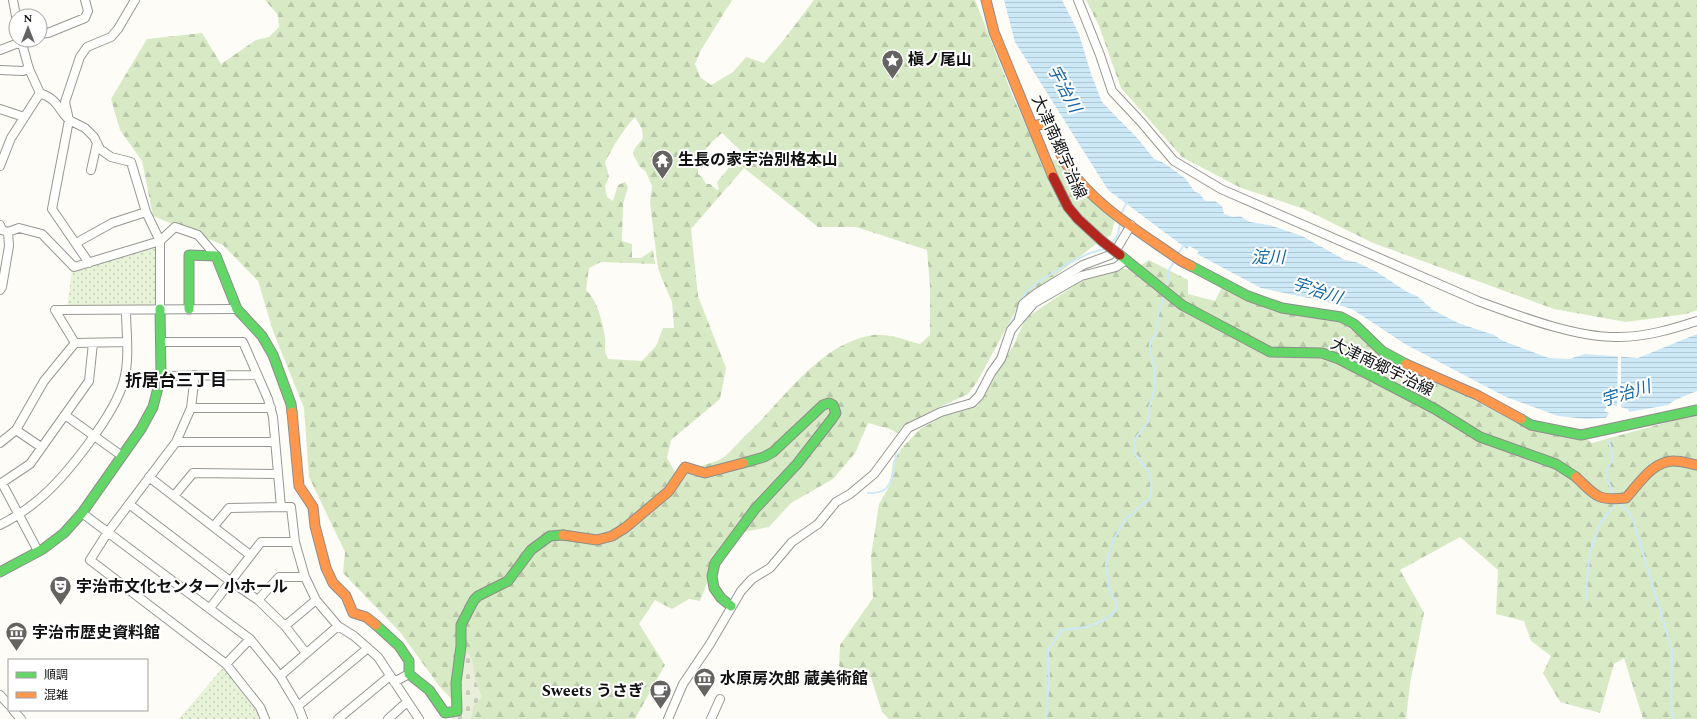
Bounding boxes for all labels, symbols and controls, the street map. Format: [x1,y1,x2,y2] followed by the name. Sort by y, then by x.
[8,8,48,48] north arrow
[24,10,33,27] text: N
[880,47,906,80] place icon: 槇ノ尾山
[908,48,972,72] place label: 槇ノ尾山
[1041,60,1088,119] water label: 宇治川
[1025,91,1093,203] street label: 大津南郷宇治線
[650,147,676,180] temple icon: 生長の家宇治別格本山
[678,148,838,172] place label: 生長の家宇治別格本山
[1251,245,1287,271] water label: 淀川
[1289,271,1347,312] water label: 宇治川
[1326,332,1438,402] street label: 大津南郷宇治線
[125,368,227,394] district label: 折居台三丁目
[1598,374,1656,414] water label: 宇治川
[48,574,74,607] theatre icon: 宇治市文化センター 小ホール
[76,575,288,599] place label: 宇治市文化センター 小ホール
[3,620,29,653] museum icon: 宇治市歴史資料館
[32,621,160,645] place label: 宇治市歴史資料館
[8,659,148,711] legend
[44,666,68,685] text: 順調
[692,666,718,699] museum icon: 水原房次郎 蔵美術館
[720,667,868,691] place label: 水原房次郎 蔵美術館
[647,678,673,711] cafe icon: Sweets うさぎ
[542,679,644,703] place label: Sweets うさぎ
[44,686,68,705] text: 混雑

